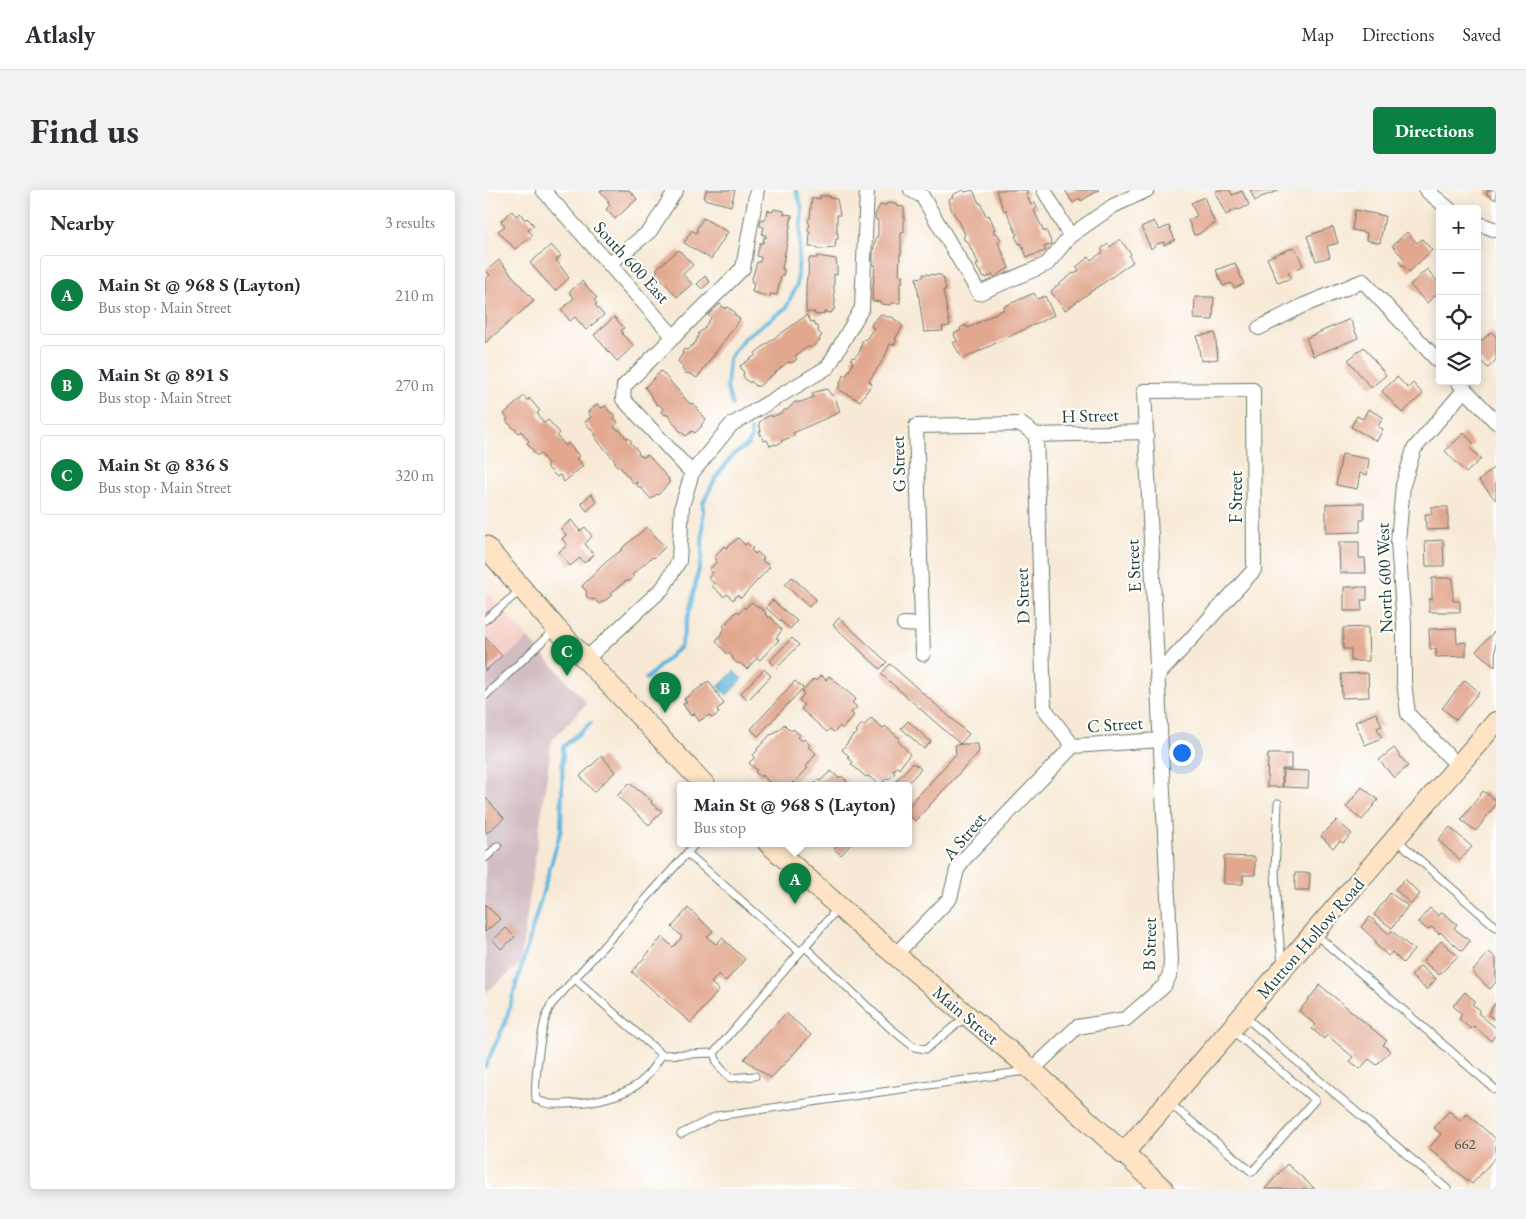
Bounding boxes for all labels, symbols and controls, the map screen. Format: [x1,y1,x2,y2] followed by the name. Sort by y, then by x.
[25,19,95,50] text: Atlasly
[1302,23,1334,46] text: Map
[1362,23,1434,46] text: Directions
[1462,23,1501,46] text: Saved
[1373,107,1496,154] button: Directions
[30,108,139,153] text: Find us
[1436,205,1481,385] map controls
[1436,205,1481,250] button: +
[50,209,114,236] text: Nearby
[385,212,435,233] text: 3 results
[589,216,675,308] street label: South 600 East
[1436,250,1481,295] button: −
[98,272,300,297] text: Main St @ 968 S (Layton)
[61,285,73,306] text: A
[395,285,434,306] text: 210 m
[1436,295,1481,340] button: locate
[98,297,231,318] text: Bus stop · Main Street
[1436,340,1481,385] button: layers
[98,362,229,387] text: Main St @ 891 S
[62,375,72,396] text: B
[395,375,434,396] text: 270 m
[98,387,231,408] text: Bus stop · Main Street
[1061,402,1120,428] street label: H Street
[886,435,910,493] street label: G Street
[98,452,229,477] text: Main St @ 836 S
[61,465,73,486] text: C
[395,465,434,486] text: 320 m
[1224,470,1247,523] street label: F Street
[98,477,231,498] text: Bus stop · Main Street
[1371,522,1397,634] street label: North 600 West
[1120,538,1146,593] street label: E Street
[1010,567,1034,625] street label: D Street
[551,635,583,676] pin: C
[649,672,681,713] pin: B
[1086,711,1144,737] street label: C Street
[1169,740,1195,766] your location
[677,782,912,847] popup
[693,792,896,817] text: Main St @ 968 S (Layton)
[937,807,991,865] street label: A Street
[693,817,746,838] text: Bus stop
[779,863,811,904] pin: A
[1251,872,1369,1003] street label: Mutton Hollow Road
[1137,917,1161,971] street label: B Street
[928,980,1004,1050] street label: Main Street
[1454,1134,1477,1153] house number: 662

